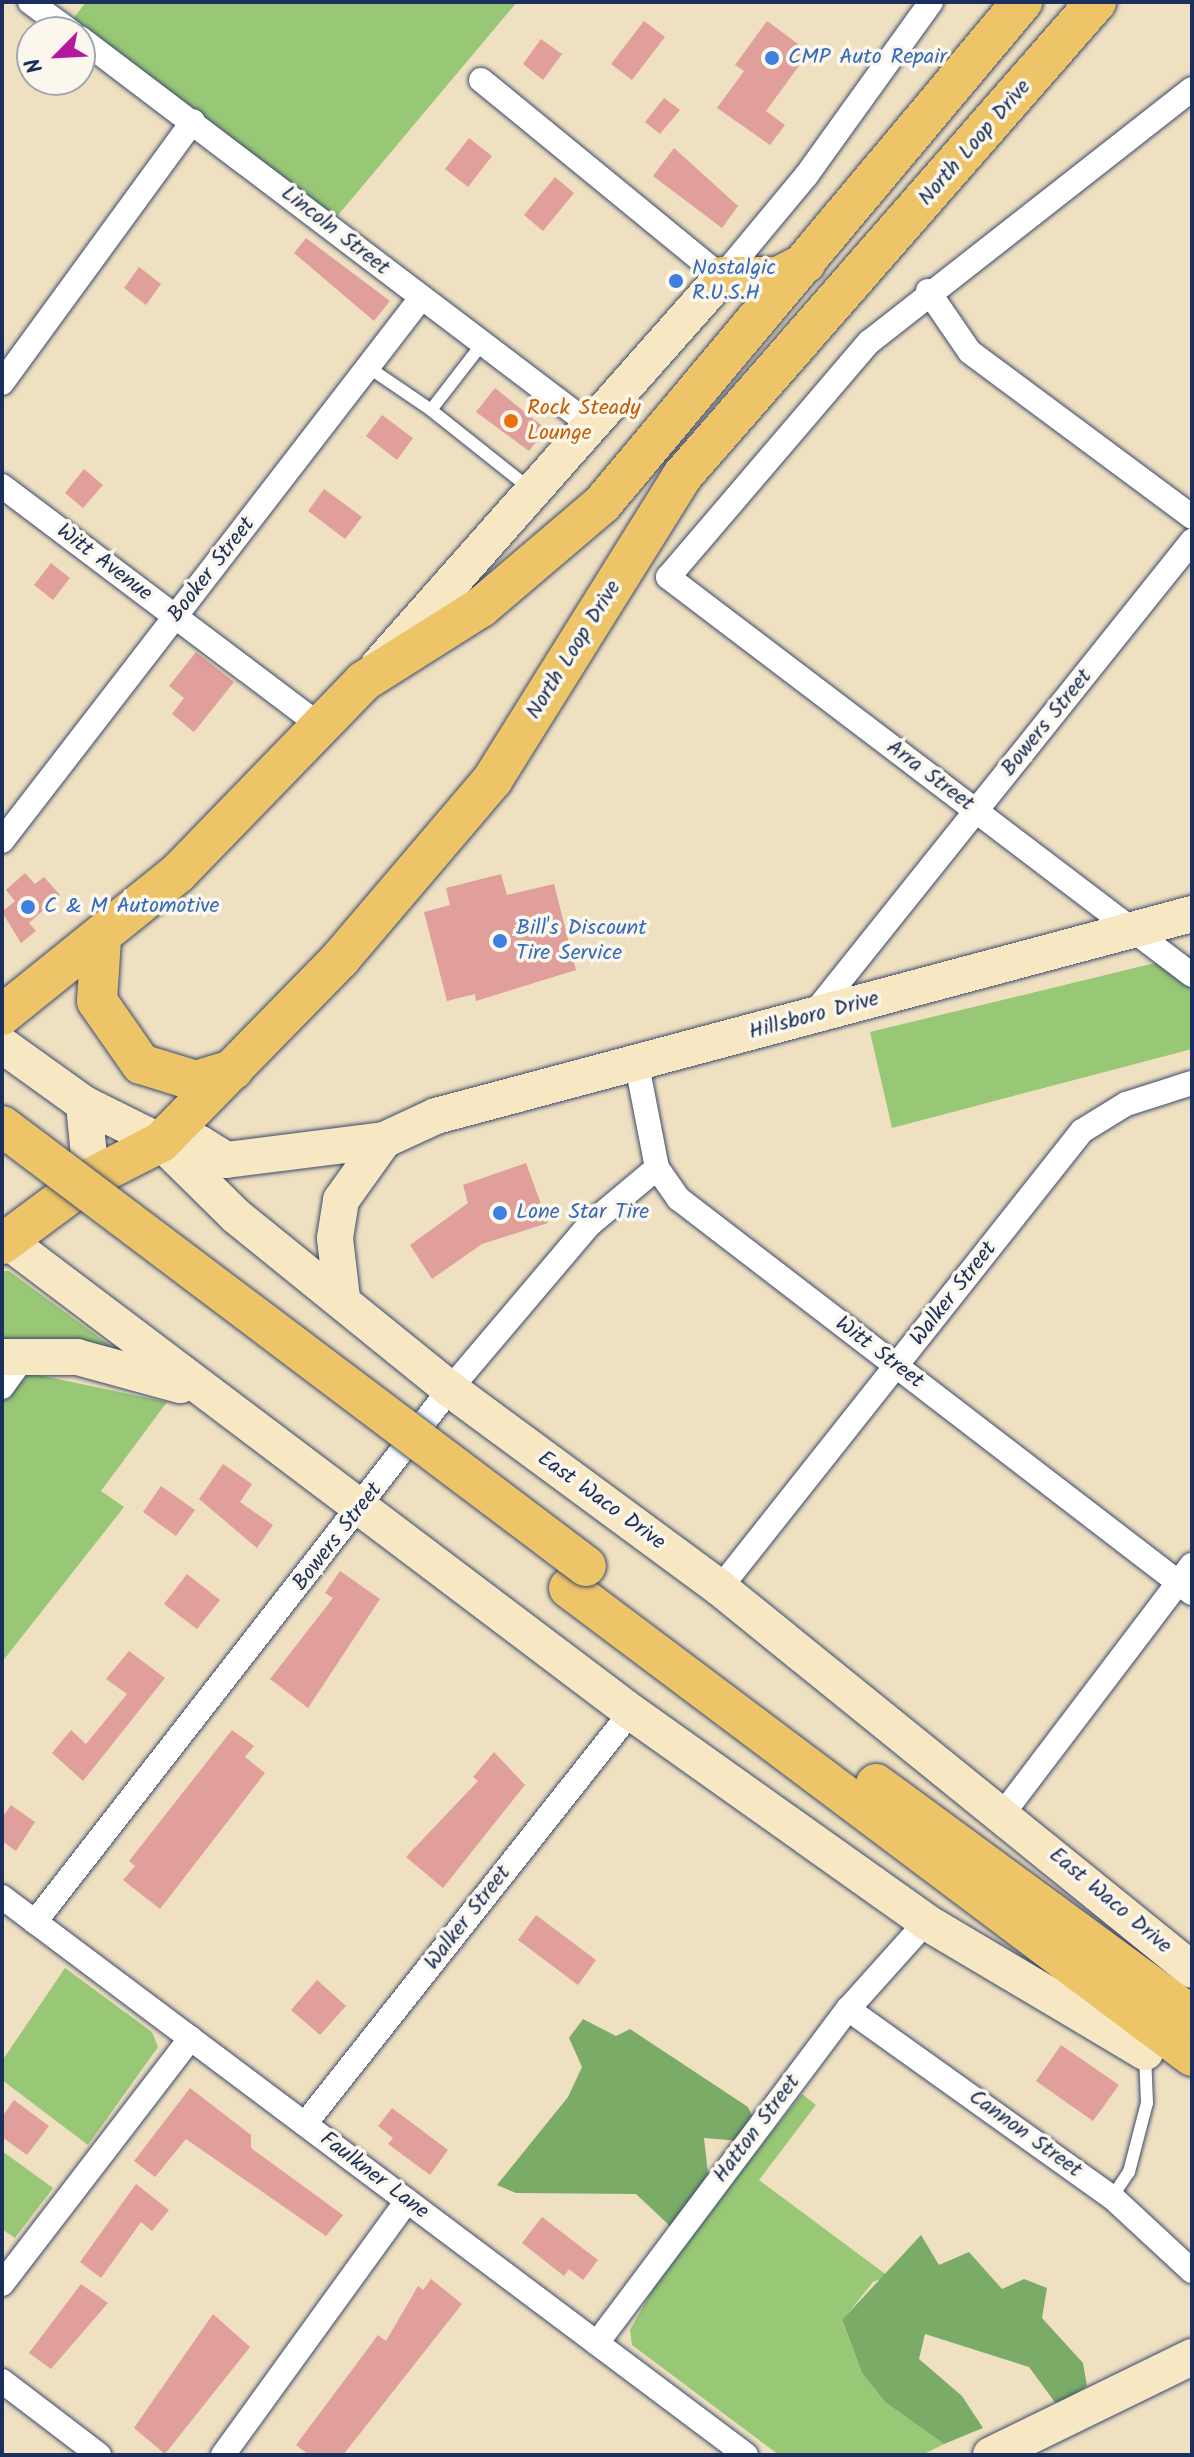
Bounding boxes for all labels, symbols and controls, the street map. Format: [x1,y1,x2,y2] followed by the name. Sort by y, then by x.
[16,16,96,96] north arrow
[788,45,947,71] place label: CMP Auto Repair
[763,49,781,67] marker: CMP Auto Repair
[17,52,54,79] text: N
[913,75,1037,211] street label: North Loop Drive
[275,180,395,282] street label: Lincoln Street
[692,255,776,306] place label: Nostalgic R.U.S.H
[667,272,685,290] marker: Nostalgic R.U.S.H
[527,395,640,446] place label: Rock Steady Lounge
[502,412,520,430] marker: Rock Steady Lounge
[163,512,261,628] street label: Booker Street
[51,518,157,608] street label: Witt Avenue
[521,576,627,724] street label: North Loop Drive
[996,664,1098,782] street label: Bowers Street
[881,735,979,817] street label: Arra Street
[44,894,219,920] place label: C & M Automotive
[19,898,37,916] marker: C & M Automotive
[516,915,647,966] place label: Bill's Discount Tire Service
[491,932,509,950] marker: Bill's Discount Tire Service
[746,986,882,1046] street label: Hillsboro Drive
[516,1200,649,1226] place label: Lone Star Tire
[491,1204,509,1222] marker: Lone Star Tire
[905,1237,1003,1351] street label: Walker Street
[829,1311,929,1395] street label: Witt Street
[532,1446,670,1556] street label: East Waco Drive
[288,1478,388,1596] street label: Bowers Street
[1043,1842,1177,1960] street label: East Waco Drive
[419,1861,517,1975] street label: Walker Street
[708,2070,806,2188] street label: Hatton Street
[963,2084,1087,2184] street label: Cannon Street
[314,2126,434,2226] street label: Faulkner Lane

